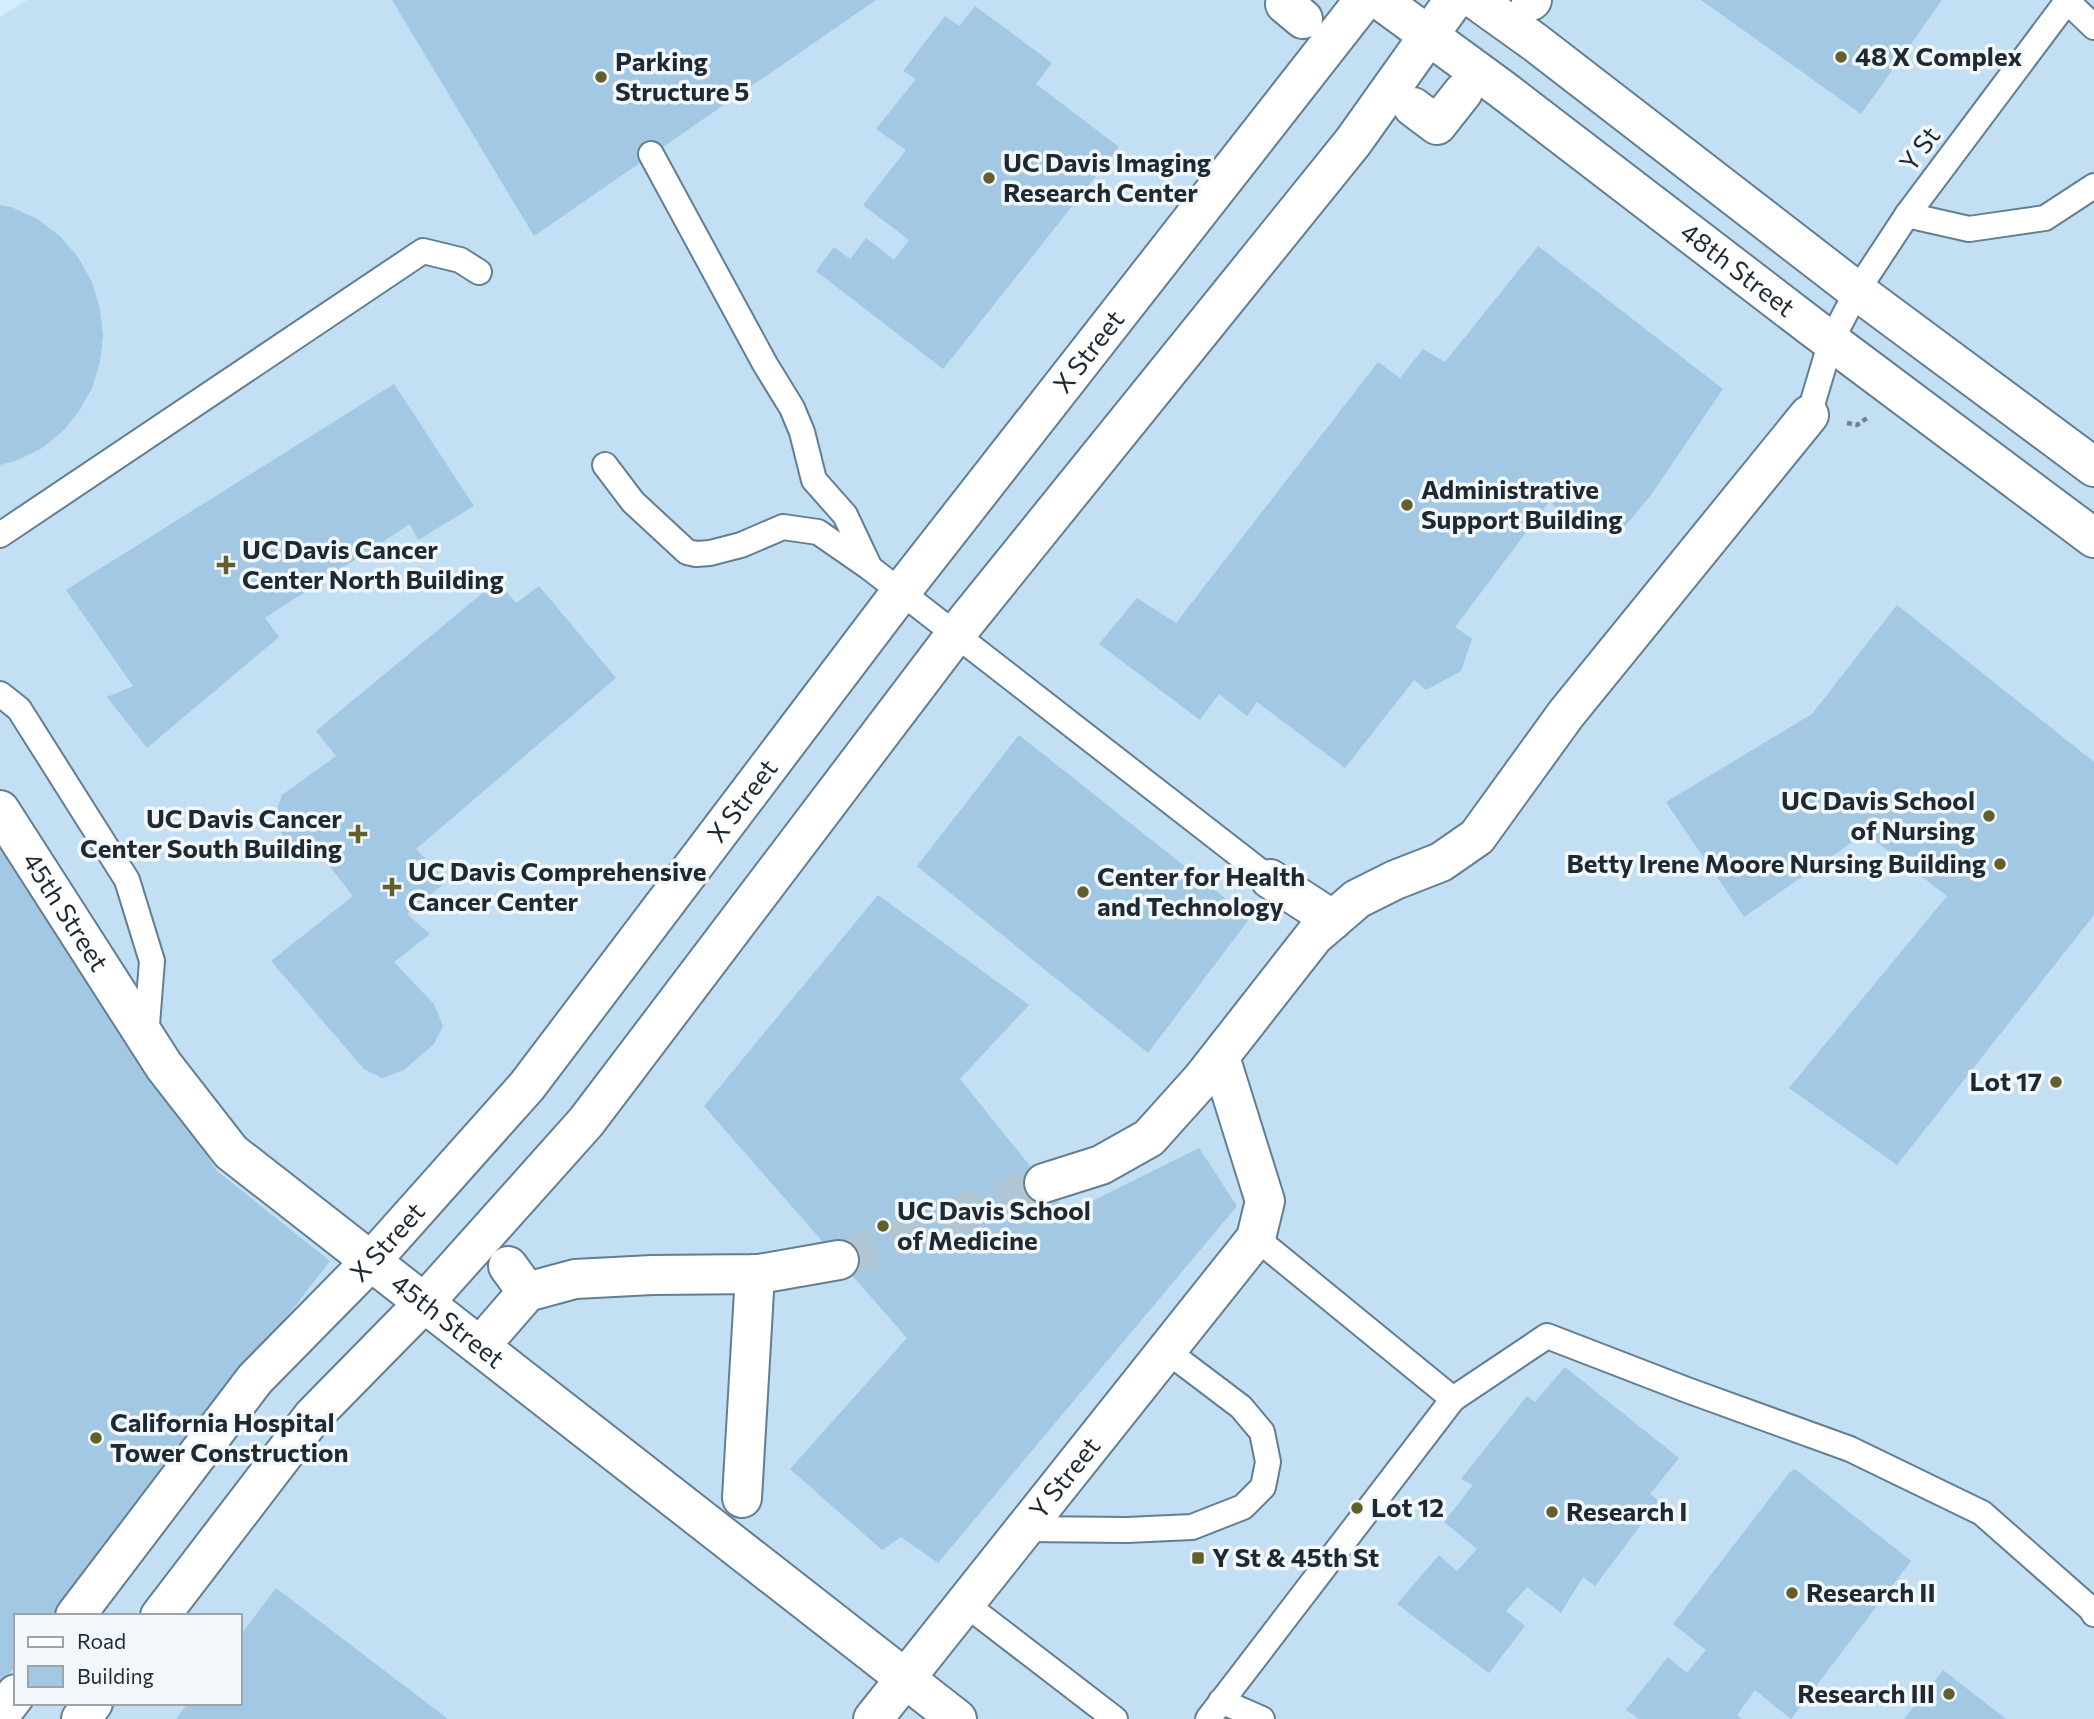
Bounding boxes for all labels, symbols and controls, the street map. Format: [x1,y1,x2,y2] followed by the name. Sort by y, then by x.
[1855,40,2023,71] place label: 48 X Complex
[615,45,750,106] place label: Parking Structure 5
[1833,49,1849,65] marker: 48 X Complex
[593,69,609,85] marker: Parking Structure 5
[1892,120,1946,176] street label: Y St
[1003,146,1211,207] place label: UC Davis Imaging Research Center
[981,170,997,186] marker: UC Davis Imaging Research Center
[1675,215,1802,322] street label: 48th Street
[1046,303,1129,398] street label: X Street
[1421,473,1623,534] place label: Administrative Support Building
[1399,497,1415,513] marker: Administrative Support Building
[242,533,504,594] place label: UC Davis Cancer Center North Building
[216,555,236,575] marker: UC Davis Cancer Center North Building
[700,752,783,848] street label: X Street
[1781,784,1975,845] place label: UC Davis School of Nursing
[80,802,342,863] place label: UC Davis Cancer Center South Building
[1981,808,1997,824] marker: UC Davis School of Nursing
[348,824,368,844] marker: UC Davis Cancer Center South Building
[17,846,116,976] street label: 45th Street
[1567,847,1986,878] place label: Betty Irene Moore Nursing Building
[408,855,706,916] place label: UC Davis Comprehensive Cancer Center
[1992,856,2008,872] marker: Betty Irene Moore Nursing Building
[1097,860,1305,921] place label: Center for Health and Technology
[382,877,402,897] marker: UC Davis Comprehensive Cancer Center
[1075,884,1091,900] marker: Center for Health and Technology
[1969,1065,2042,1096] place label: Lot 17
[2048,1074,2064,1090] marker: Lot 17
[897,1194,1091,1255] place label: UC Davis School of Medicine
[343,1195,430,1287] street label: X Street
[875,1218,891,1234] marker: UC Davis School of Medicine
[386,1266,511,1374] street label: 45th Street
[110,1406,349,1467] place label: California Hospital Tower Construction
[88,1430,104,1446] marker: California Hospital Tower Construction
[1022,1430,1106,1524] street label: Y Street
[1371,1491,1444,1522] place label: Lot 12
[1566,1495,1687,1526] place label: Research I
[1349,1500,1365,1516] marker: Lot 12
[1544,1504,1560,1520] marker: Research I
[1212,1541,1379,1572] place label: Y St & 45th St
[1190,1550,1206,1566] marker: Y St & 45th St
[1806,1576,1936,1607] place label: Research II
[1784,1585,1800,1601] marker: Research II
[14,1614,242,1705] legend
[77,1628,126,1653] text: Road
[77,1663,154,1688] text: Building
[1797,1677,1935,1708] place label: Research III
[1941,1686,1957,1702] marker: Research III

